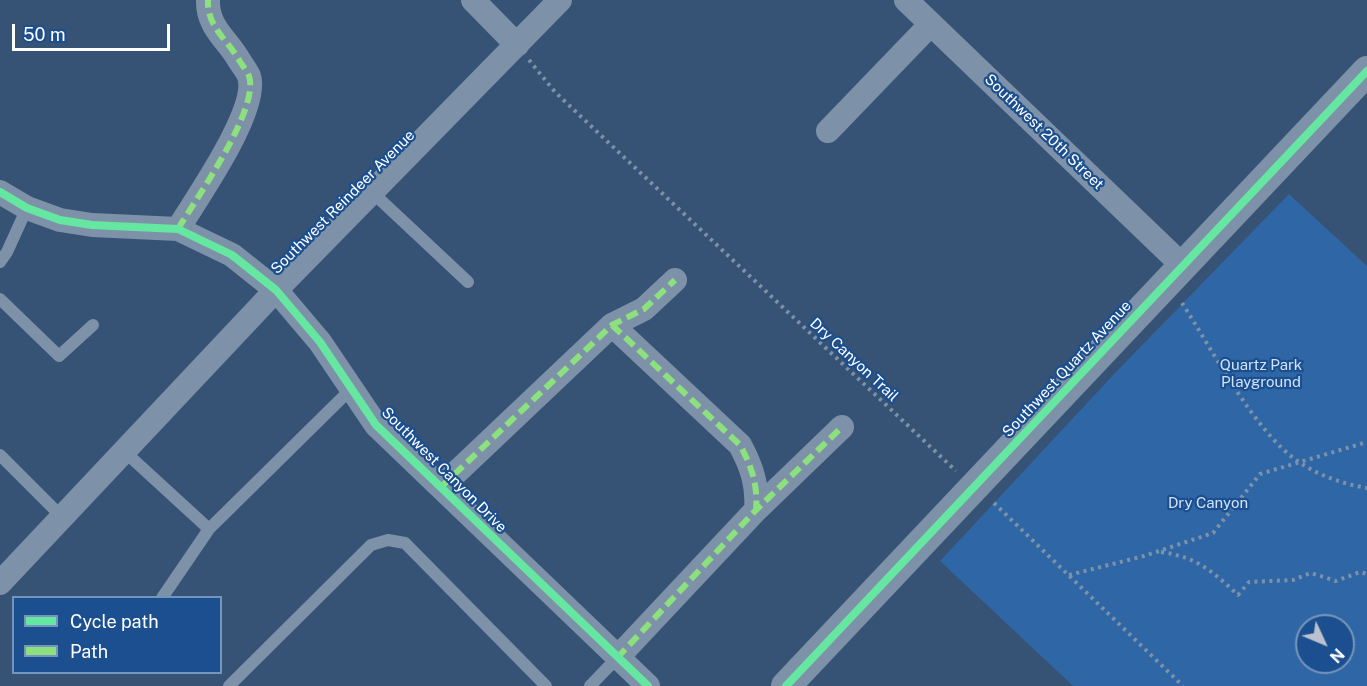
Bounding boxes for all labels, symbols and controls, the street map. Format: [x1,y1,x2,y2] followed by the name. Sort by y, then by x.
[15,12,172,50] scale bar
[23,24,66,45] text: 50 m
[981,71,1107,193] street label: Southwest 20th Street
[267,126,419,278] street label: Southwest Reindeer Avenue
[999,297,1135,441] street label: Southwest Quartz Avenue
[806,314,902,406] street label: Dry Canyon Trail
[1220,356,1302,391] park label: Quartz Park Playground
[378,404,510,536] street label: Southwest Canyon Drive
[1168,494,1248,512] park label: Dry Canyon
[12,596,222,674] legend
[70,611,159,632] text: Cycle path
[1295,614,1355,674] north arrow
[70,641,108,662] text: Path
[1326,644,1348,667] text: N

